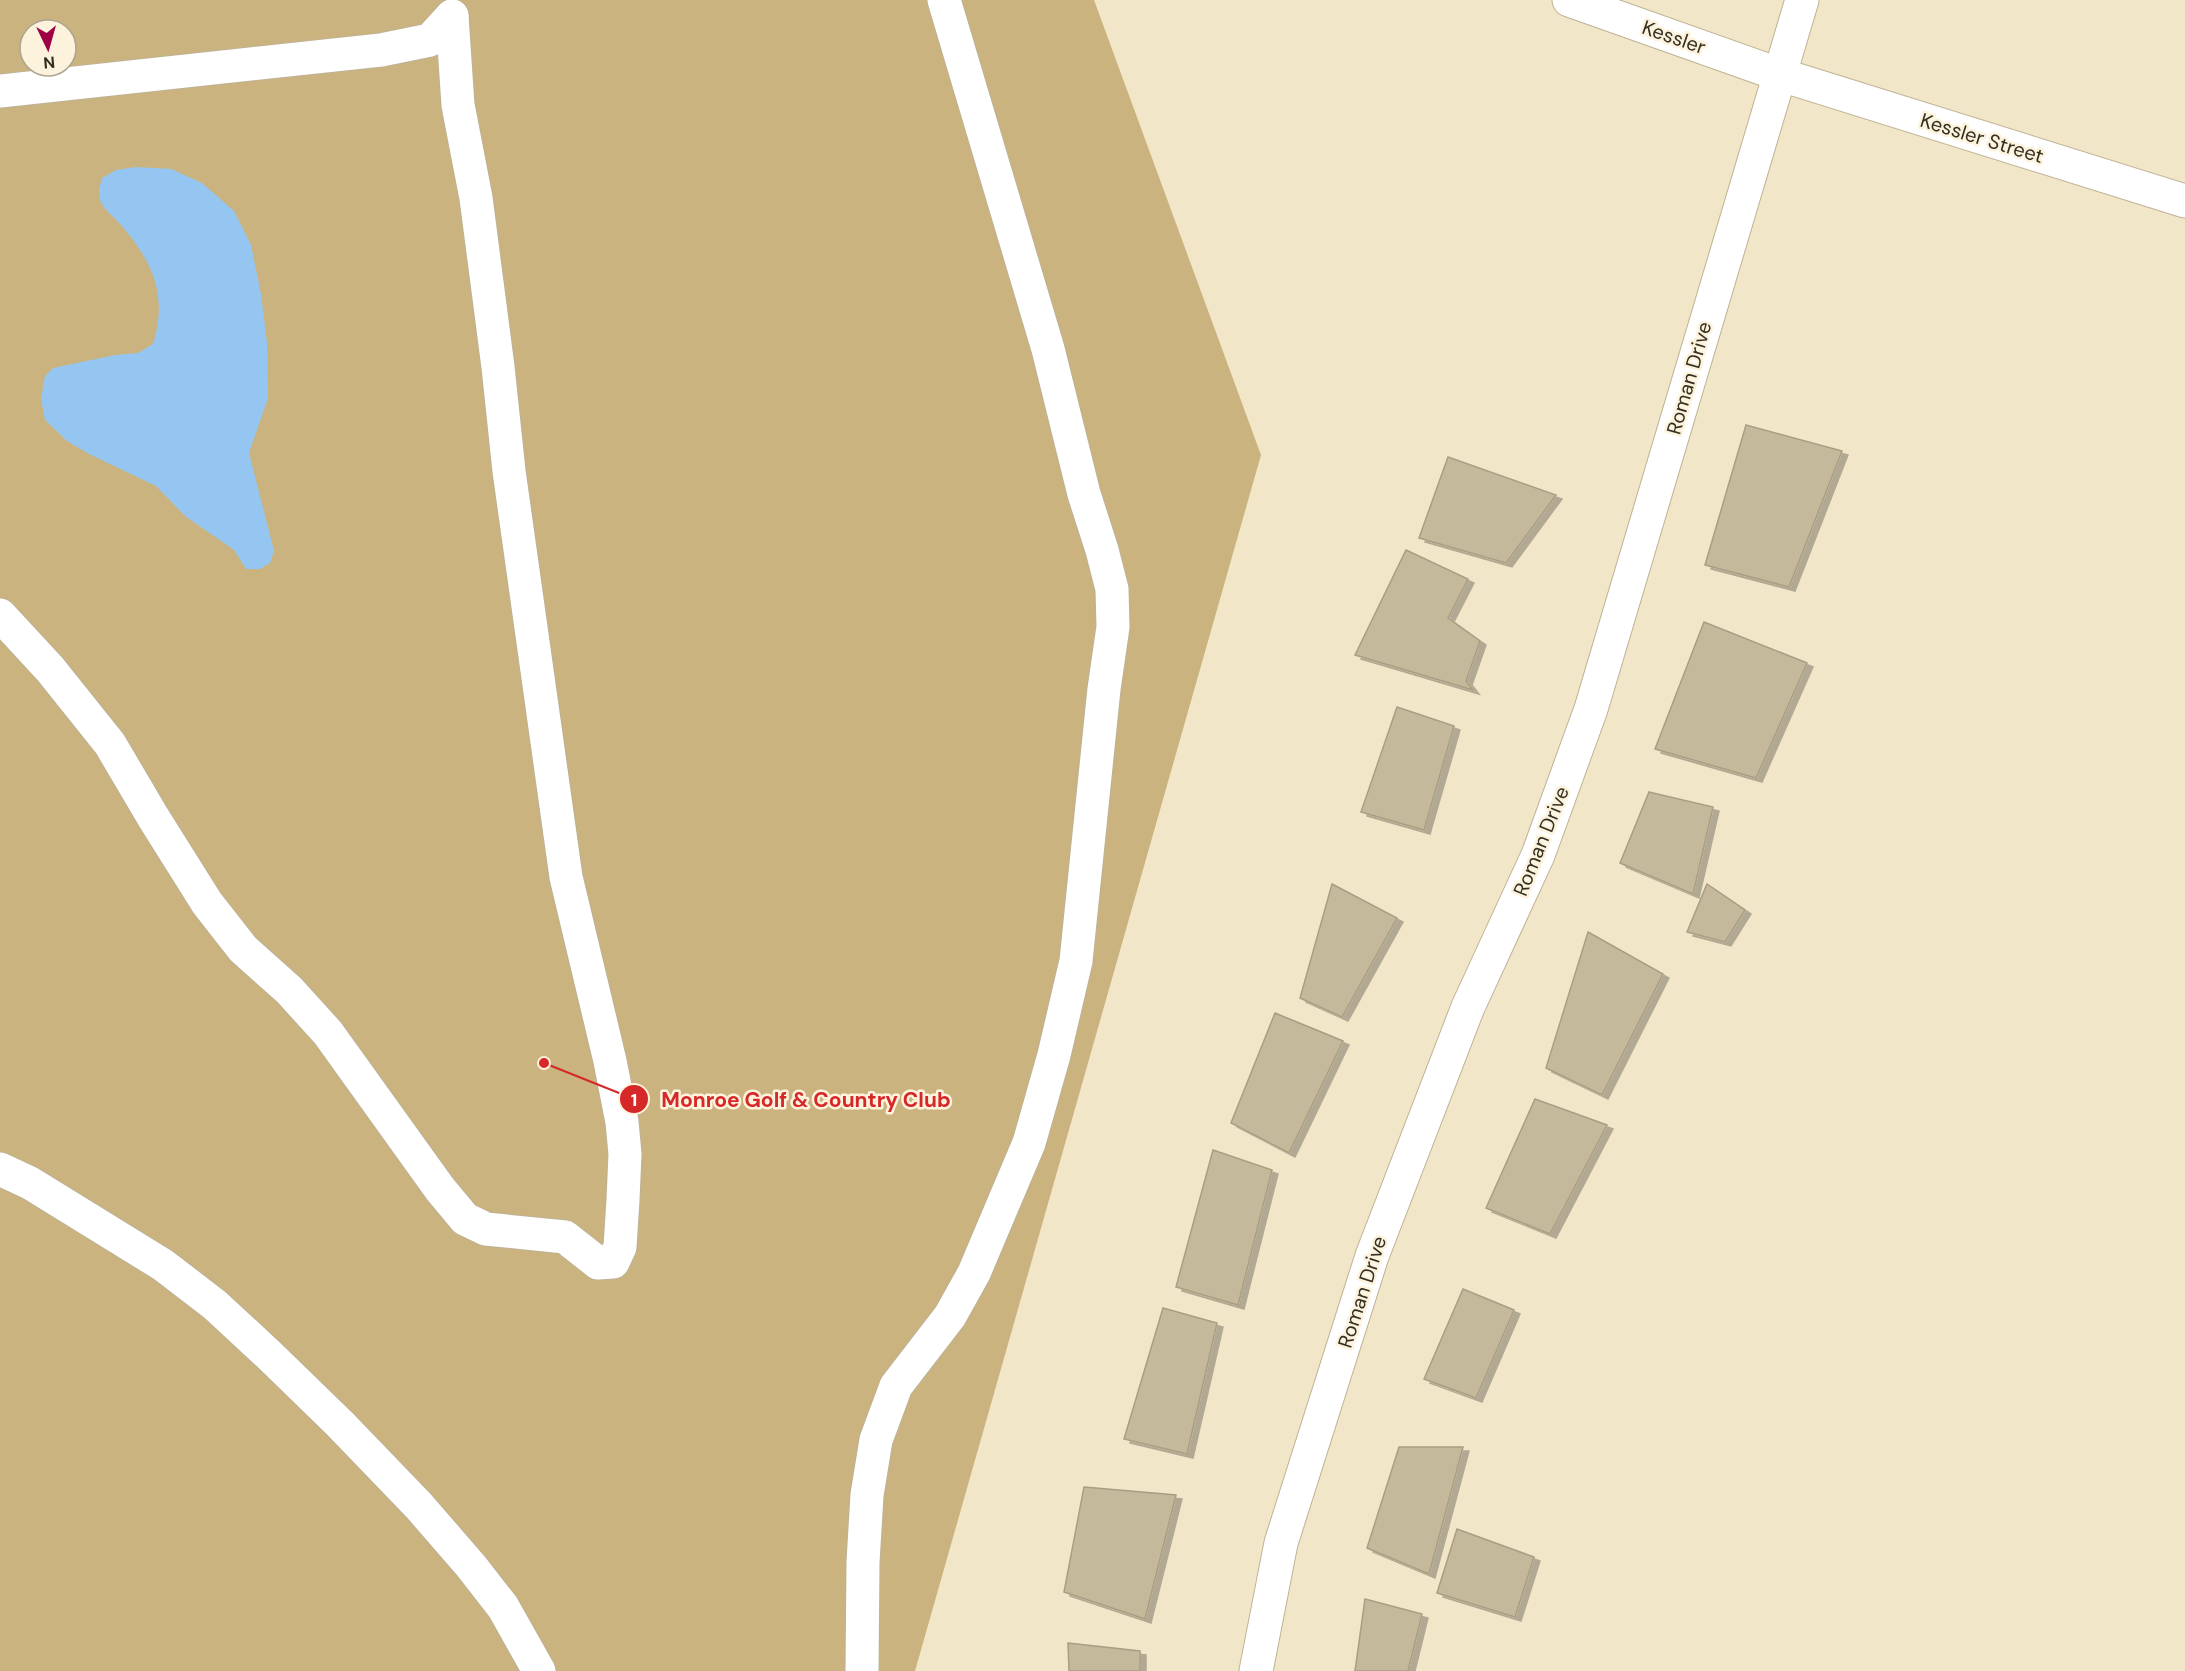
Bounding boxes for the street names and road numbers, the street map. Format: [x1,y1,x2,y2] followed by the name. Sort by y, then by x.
[1639,14,1709,60] street label: Kessler
[1917,107,2047,169] street label: Kessler Street
[1661,319,1717,437] street label: Roman Drive
[1507,782,1575,900] street label: Roman Drive
[1332,1233,1392,1351] street label: Roman Drive

